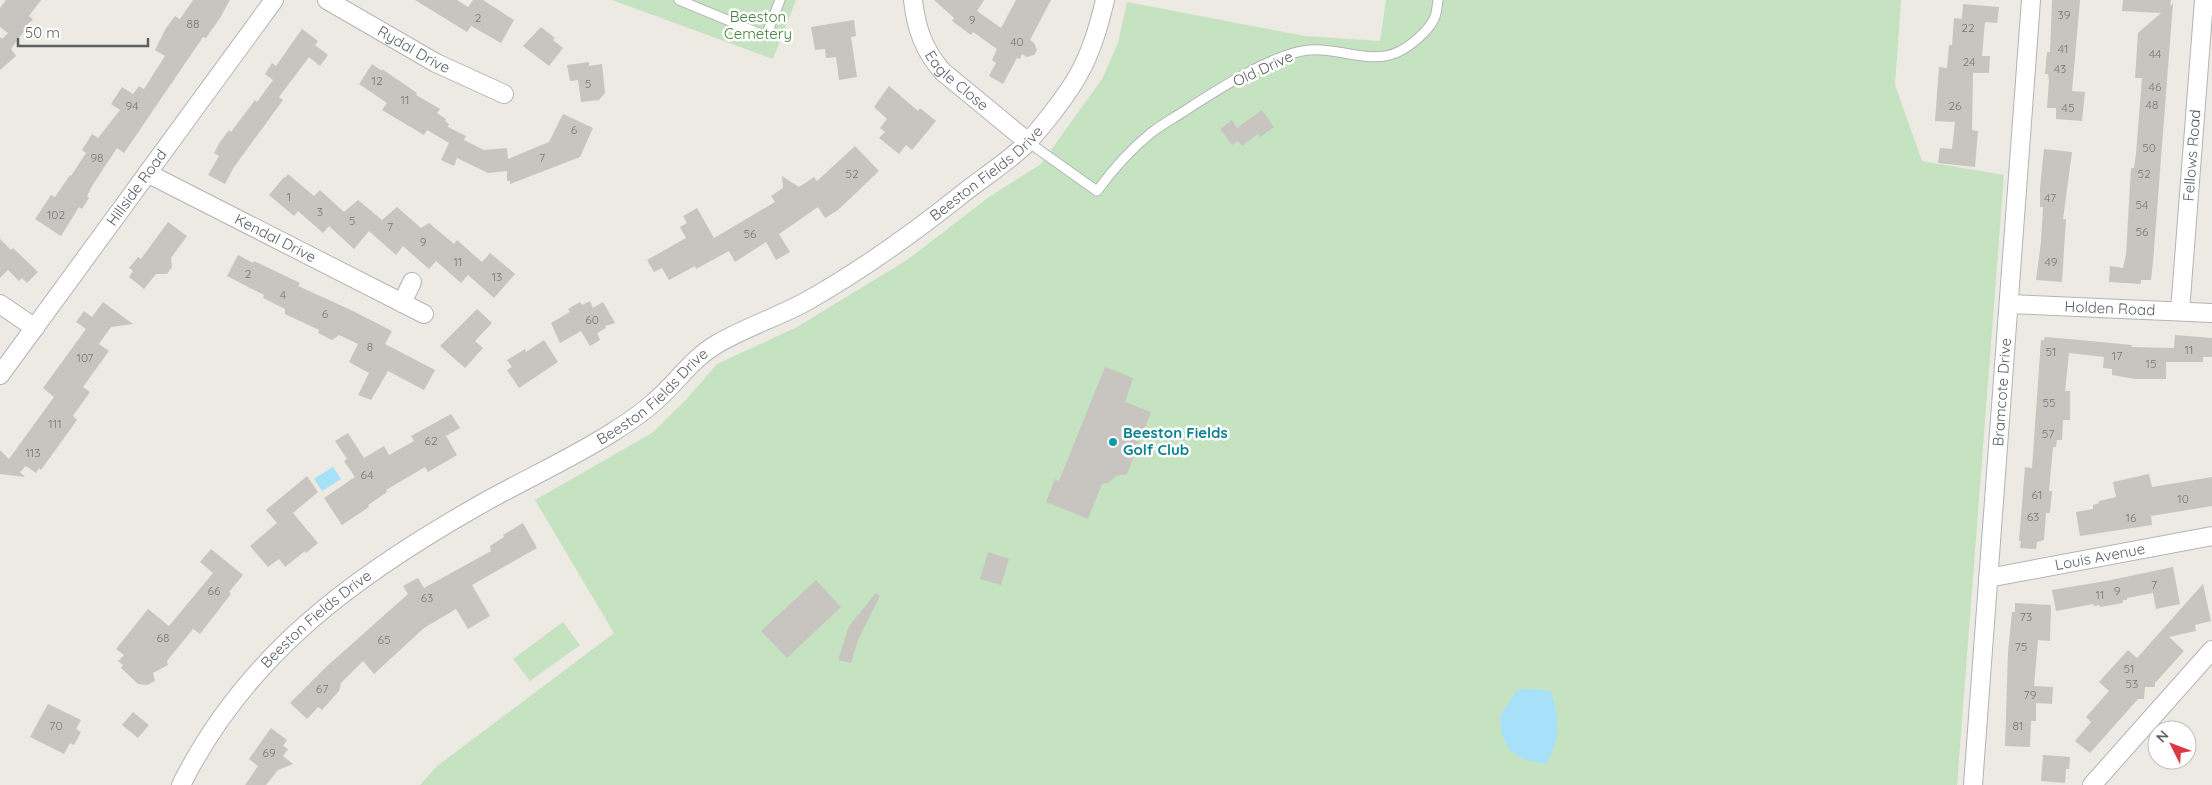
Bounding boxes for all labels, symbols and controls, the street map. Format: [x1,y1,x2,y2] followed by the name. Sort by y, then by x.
[724,7,792,43] park label: Beeston Cemetery
[2058,7,2071,22] house number: 39
[475,10,482,25] house number: 2
[969,12,976,27] house number: 9
[18,15,148,47] scale bar
[187,16,199,31] house number: 88
[1961,20,1975,35] house number: 22
[374,21,453,77] street label: Rydal Drive
[25,23,60,42] text: 50 m
[1010,34,1024,49] house number: 40
[2058,41,2068,56] house number: 41
[1230,46,1296,91] street label: Old Drive
[2149,46,2161,61] house number: 44
[921,47,993,114] street label: Eagle Close
[1963,54,1975,69] house number: 24
[2054,61,2066,76] house number: 43
[371,73,383,88] house number: 12
[585,76,591,91] house number: 5
[2149,79,2162,94] house number: 46
[401,92,409,107] house number: 11
[2146,97,2158,112] house number: 48
[125,98,139,113] house number: 94
[1948,98,1962,113] house number: 26
[2062,100,2074,115] house number: 45
[2178,109,2205,202] street label: Fellows Road
[571,122,578,137] house number: 6
[926,122,1047,225] street label: Beeston Fields Drive
[2142,140,2156,155] house number: 50
[102,145,171,229] street label: Hillside Road
[90,150,104,165] house number: 98
[539,150,545,165] house number: 7
[845,166,859,181] house number: 52
[2137,166,2151,181] house number: 52
[287,189,291,204] house number: 1
[2044,190,2056,205] house number: 47
[2136,197,2148,212] house number: 54
[317,204,323,219] house number: 3
[47,207,65,222] house number: 102
[232,209,319,267] street label: Kendal Drive
[349,213,355,228] house number: 5
[387,219,393,234] house number: 7
[2136,224,2149,239] house number: 56
[744,226,757,241] house number: 56
[420,234,427,249] house number: 9
[454,254,462,269] house number: 11
[2045,254,2058,269] house number: 49
[245,266,252,281] house number: 2
[492,269,502,284] house number: 13
[280,287,286,302] house number: 4
[2064,296,2156,319] street label: Holden Road
[322,306,329,321] house number: 6
[585,312,599,327] house number: 60
[1988,337,2015,447] street label: Bramcote Drive
[367,339,373,354] house number: 8
[2185,342,2193,357] house number: 11
[593,344,711,449] street label: Beeston Fields Drive
[2046,344,2056,359] house number: 51
[2112,348,2122,363] house number: 17
[76,350,94,365] house number: 107
[2146,356,2156,371] house number: 15
[2042,395,2056,410] house number: 55
[48,416,62,431] house number: 111
[1123,423,1228,459] place label: Beeston Fields Golf Club
[2042,426,2054,441] house number: 57
[424,433,438,448] house number: 62
[1107,436,1119,448] marker: Beeston Fields Golf Club
[25,445,41,460] house number: 113
[361,467,373,482] house number: 64
[2032,487,2042,502] house number: 61
[2177,491,2189,506] house number: 10
[2027,509,2039,524] house number: 63
[2126,510,2137,525] house number: 16
[2053,539,2147,574] street label: Louis Avenue
[256,566,375,672] street label: Beeston Fields Drive
[2151,577,2157,592] house number: 7
[208,583,221,598] house number: 66
[2114,583,2121,598] house number: 9
[2096,587,2104,602] house number: 11
[421,590,433,605] house number: 63
[2020,609,2032,624] house number: 73
[157,630,169,645] house number: 68
[378,632,391,647] house number: 65
[2015,639,2027,654] house number: 75
[2124,661,2134,676] house number: 51
[2126,676,2138,691] house number: 53
[316,681,328,696] house number: 67
[2024,687,2037,702] house number: 79
[49,718,63,733] house number: 70
[2013,718,2023,733] house number: 81
[2147,720,2197,770] north arrow
[2152,726,2172,746] text: N
[262,745,276,760] house number: 69

